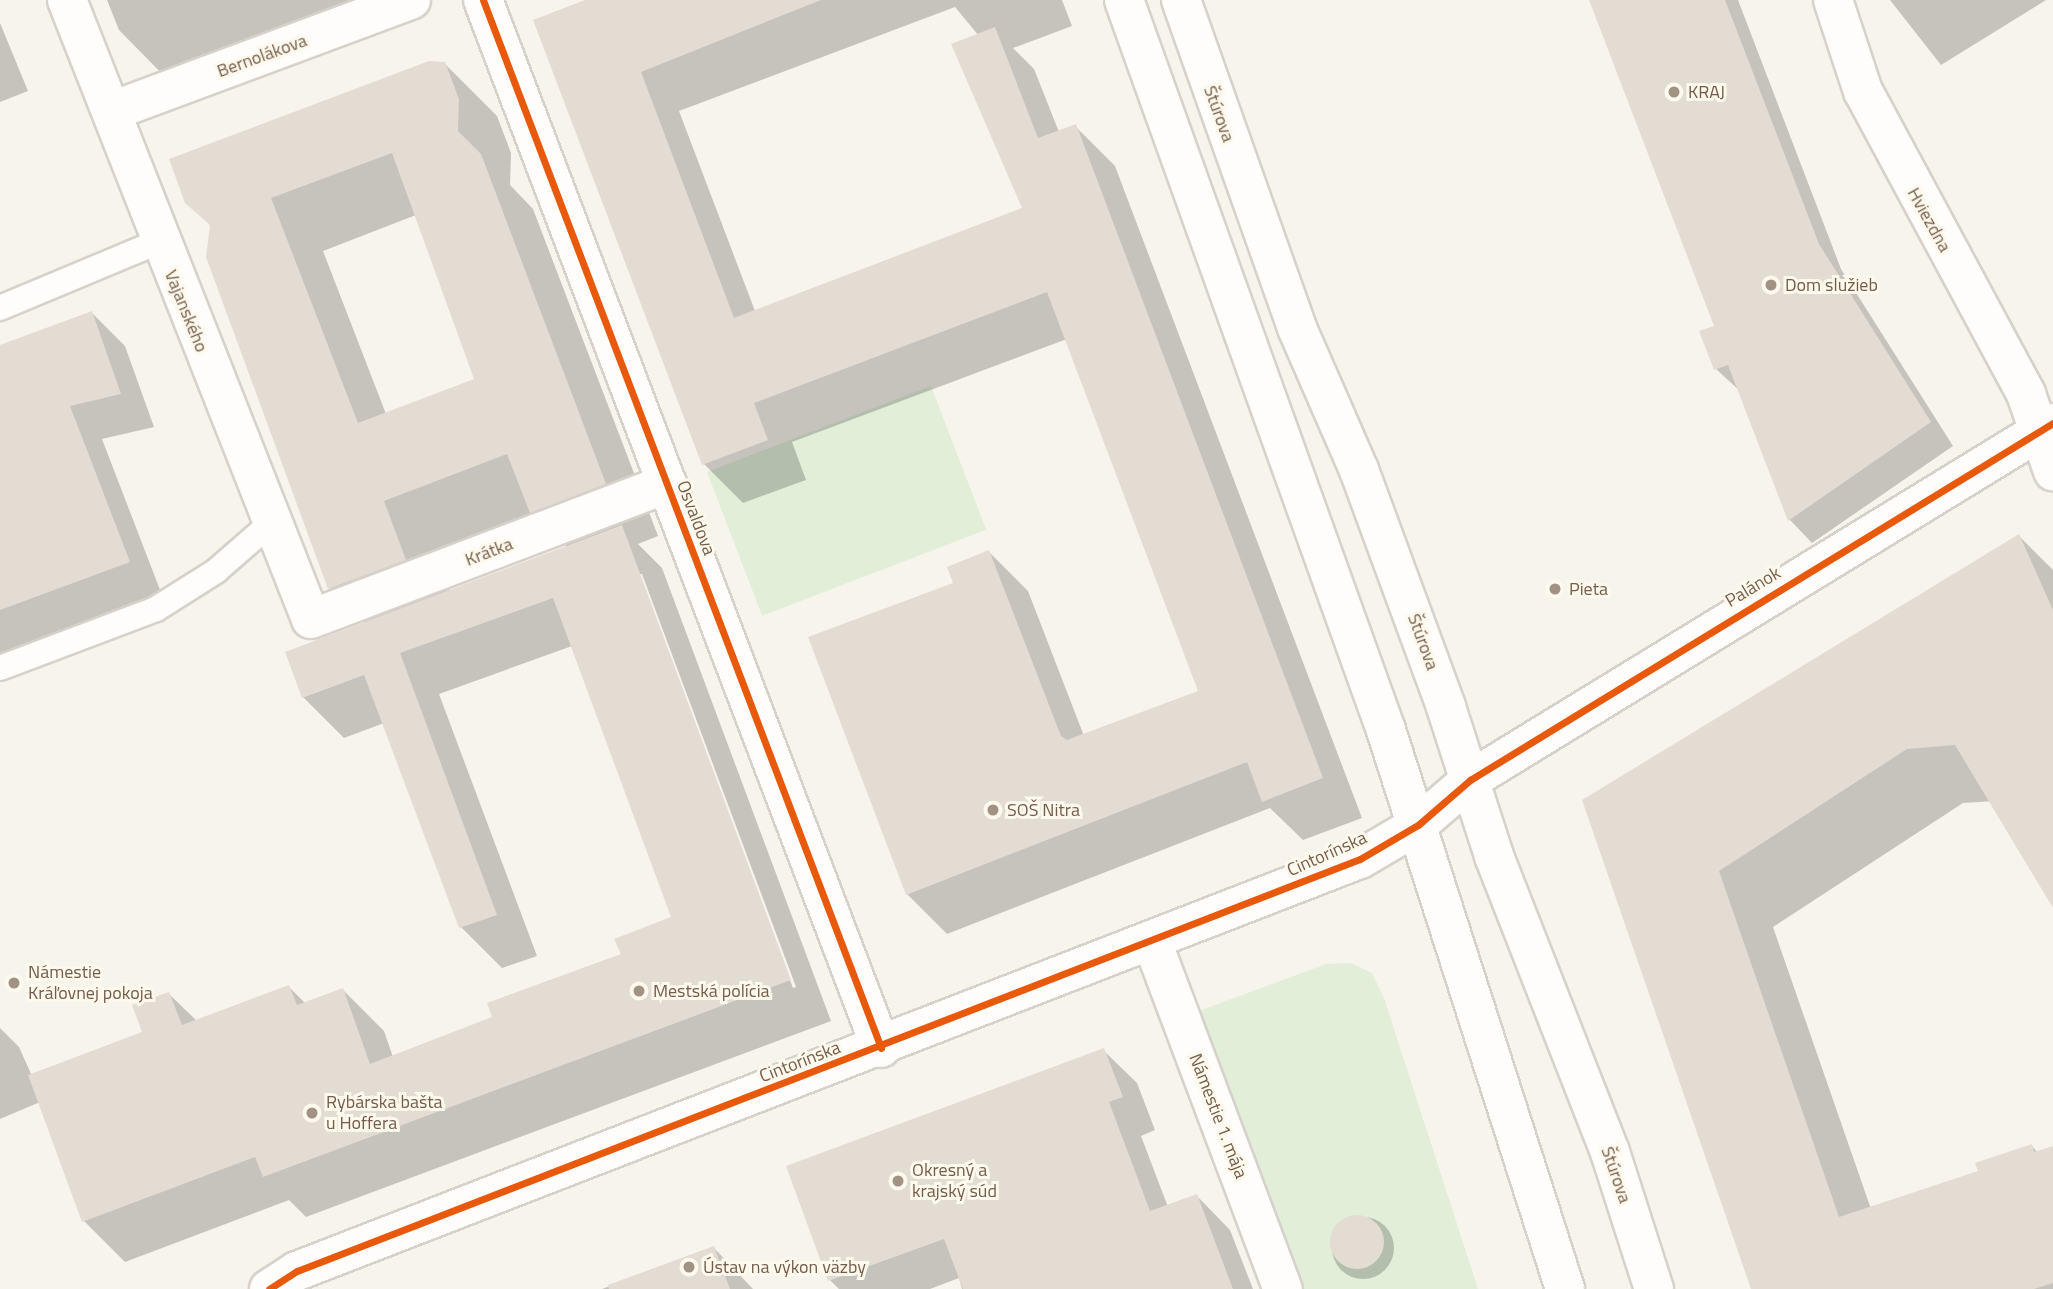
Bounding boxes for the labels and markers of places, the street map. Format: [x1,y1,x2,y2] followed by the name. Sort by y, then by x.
[1688,81,1725,103] place label: KRAJ
[1666,84,1682,100] marker: KRAJ
[1785,274,1878,296] place label: Dom služieb
[1763,277,1779,293] marker: Dom služieb
[1569,578,1608,600] place label: Pieta
[1547,581,1563,597] marker: Pieta
[1007,799,1080,821] place label: SOŠ Nitra
[985,802,1001,818] marker: SOŠ Nitra
[28,962,153,1004] place label: Námestie Kráľovnej pokoja
[6,975,22,991] marker: Námestie Kráľovnej pokoja
[653,980,770,1002] place label: Mestská polícia
[631,983,647,999] marker: Mestská polícia
[326,1092,443,1134] place label: Rybárska bašta u Hoffera
[304,1105,320,1121] marker: Rybárska bašta u Hoffera
[912,1160,997,1202] place label: Okresný a krajský súd
[890,1173,906,1189] marker: Okresný a krajský súd
[703,1256,866,1278] place label: Ústav na výkon väzby
[681,1259,697,1275] marker: Ústav na výkon väzby

